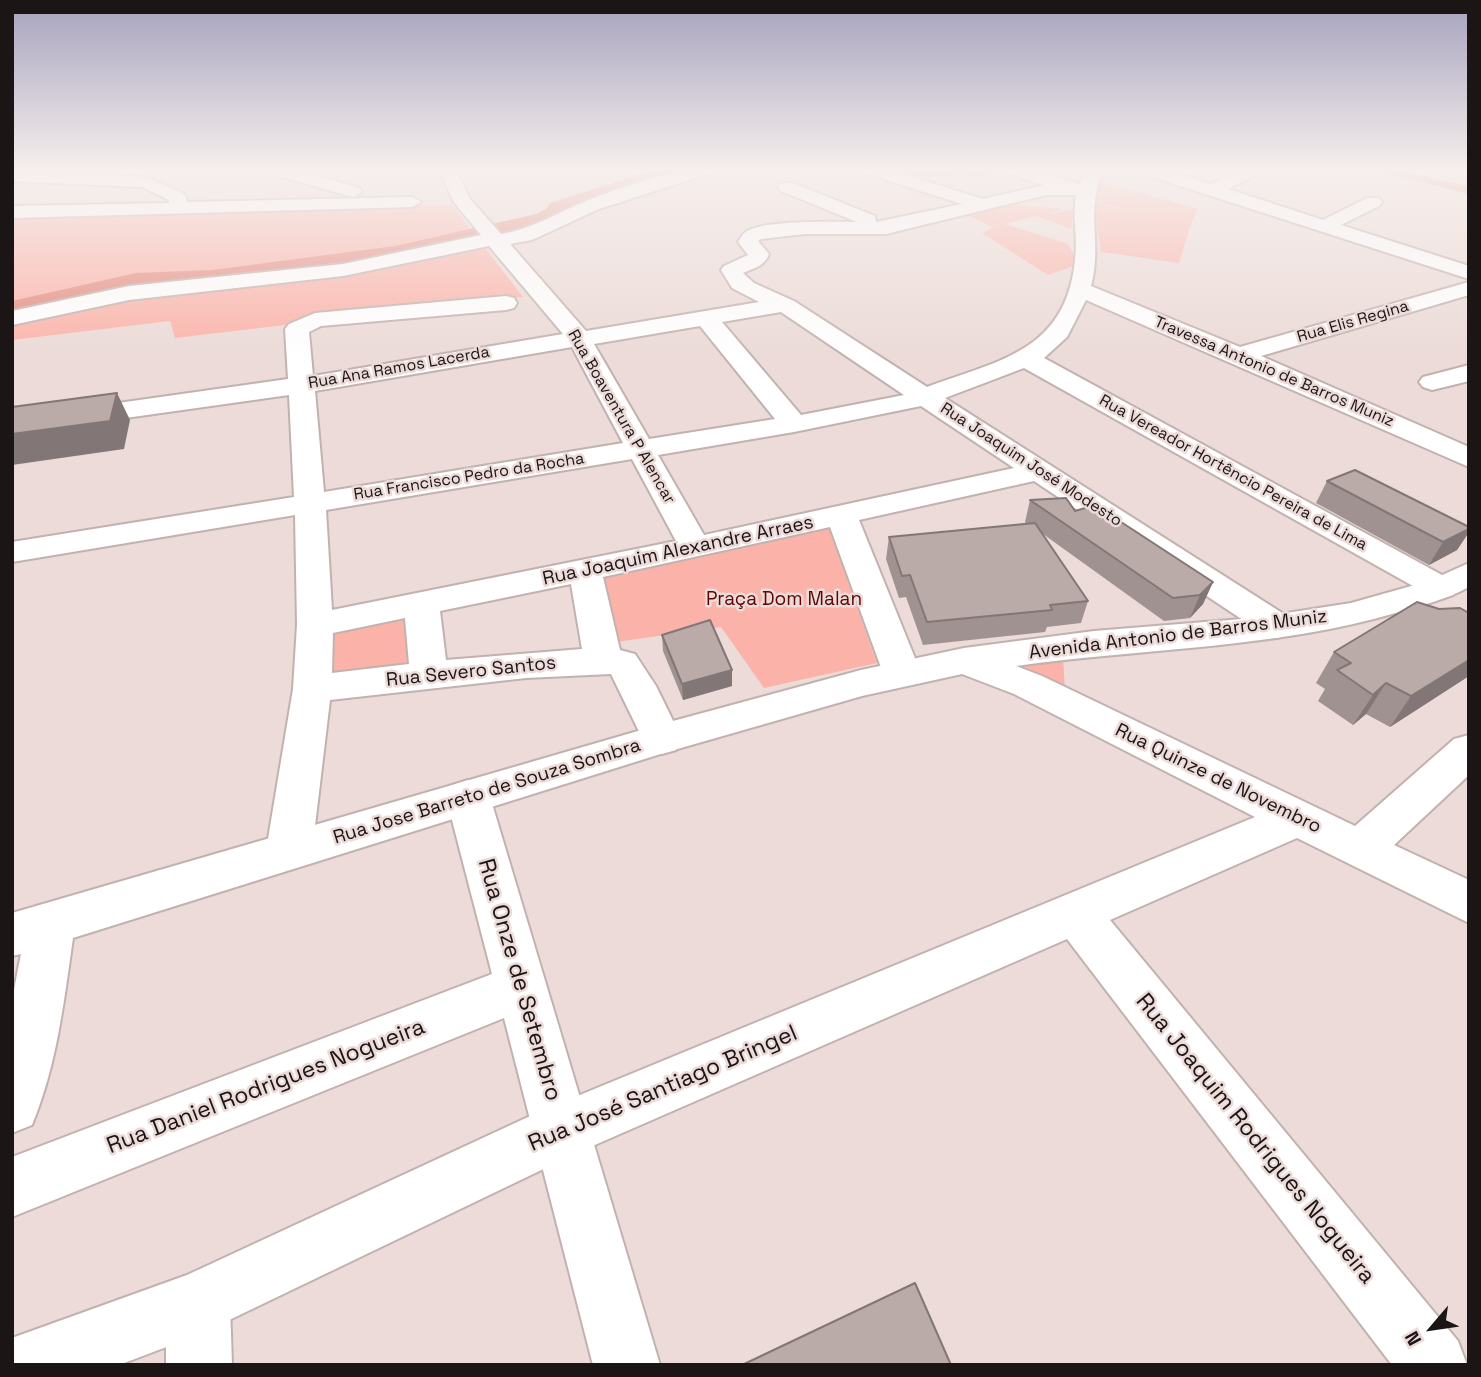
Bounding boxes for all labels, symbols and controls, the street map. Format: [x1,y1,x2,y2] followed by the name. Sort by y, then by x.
[1295,297,1411,347] street label: Rua Elis Regina
[1151,313,1397,431] street label: Travessa Antonio de Barros Muniz
[563,327,679,507] street label: Rua Boaventura P Alencar
[307,343,491,393] street label: Rua Ana Ramos Lacerda
[1096,391,1370,555] street label: Rua Vereador Hortêncio Pereira de Lima
[937,399,1125,531] street label: Rua Joaquim José Modesto
[352,449,586,505] street label: Rua Francisco Pedro da Rocha
[540,511,816,591] street label: Rua Joaquim Alexandre Arraes
[706,589,862,611] park label: Praça Dom Malan
[1028,605,1328,665] street label: Avenida Antonio de Barros Muniz
[385,652,557,692] street label: Rua Severo Santos
[1111,719,1325,839] street label: Rua Quinze de Novembro
[331,734,643,850] street label: Rua Jose Barreto de Souza Sombra
[471,856,567,1104] street label: Rua Onze de Setembro
[1129,988,1381,1290] street label: Rua Joaquim Rodrigues Nogueira
[103,1013,429,1161] street label: Rua Daniel Rodrigues Nogueira
[524,1020,802,1158] street label: Rua José Santiago Bringel
[1397,1293,1467,1363] north arrow
[1399,1327,1427,1350] text: N

